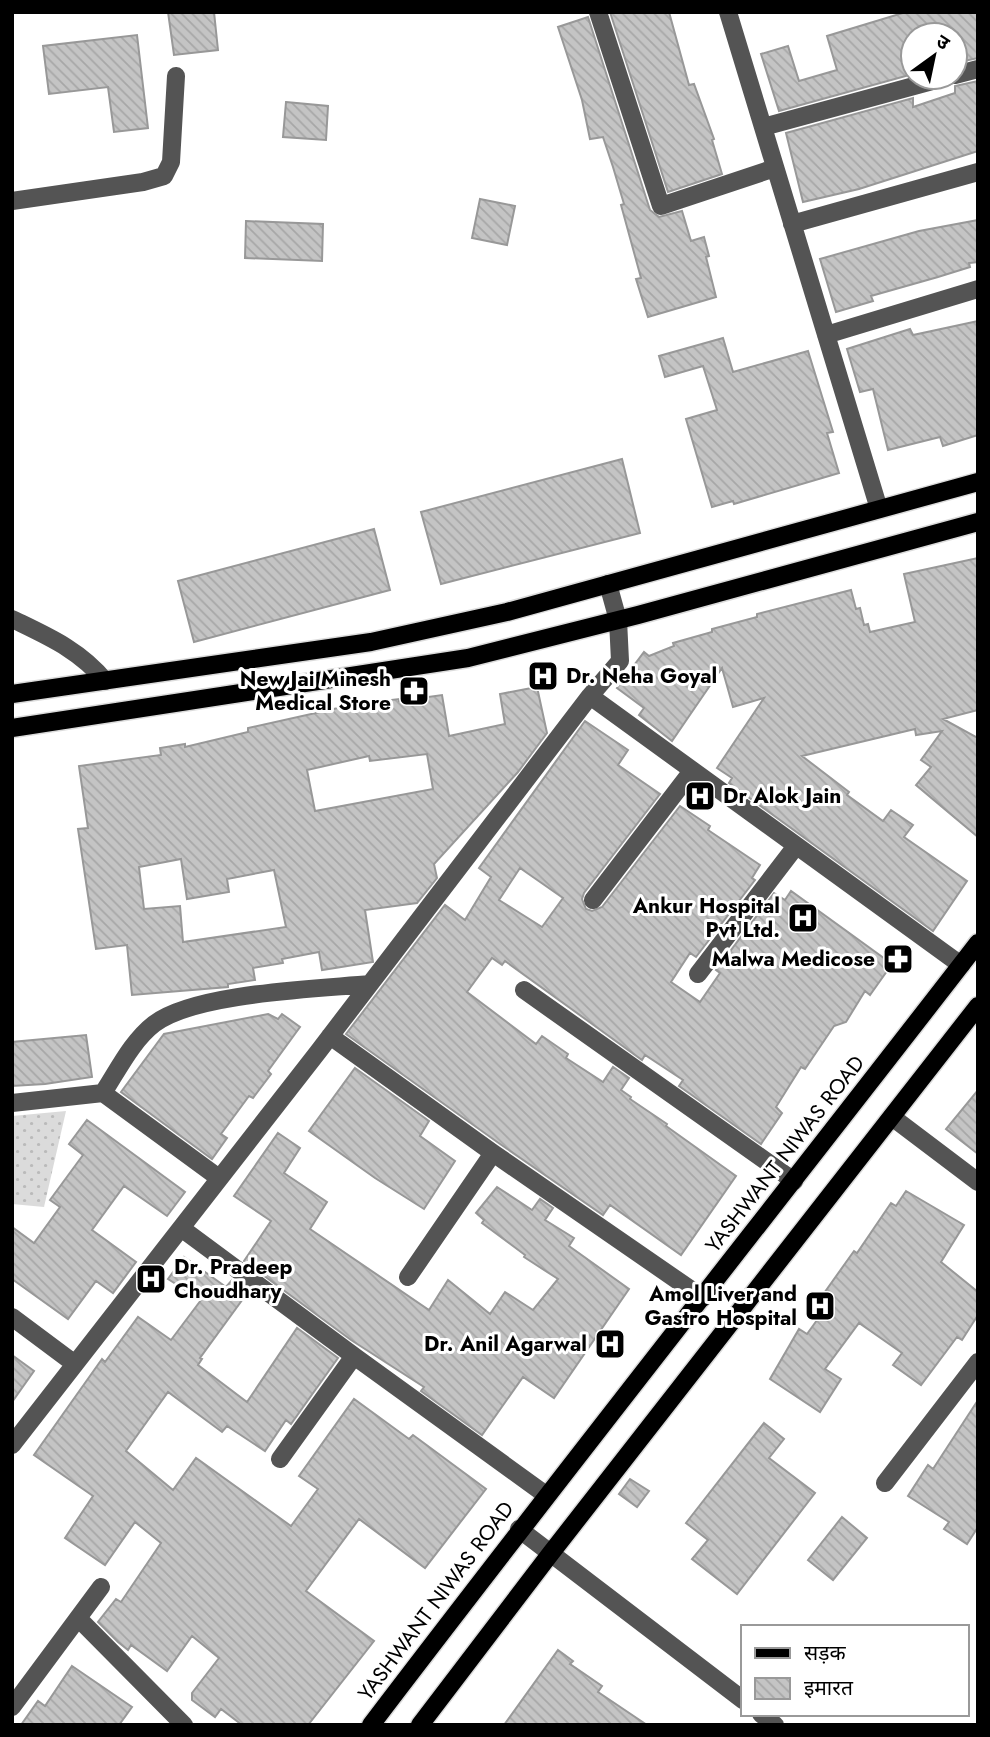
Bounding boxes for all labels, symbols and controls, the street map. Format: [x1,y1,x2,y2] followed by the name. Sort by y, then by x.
[899,21,969,91] north arrow
[931,28,956,57] text: उ
[526,659,560,693] hospital icon: Dr. Neha Goyal
[566,661,717,691] place label: Dr. Neha Goyal
[240,664,391,718] place label: New Jai Minesh Medical Store
[397,674,431,708] pharmacy icon: New Jai Minesh Medical Store
[683,779,717,813] hospital icon: Dr Alok Jain
[723,781,841,811] place label: Dr Alok Jain
[632,891,780,945] place label: Ankur Hospital Pvt Ltd.
[786,901,820,935] hospital icon: Ankur Hospital Pvt Ltd.
[881,942,915,976] pharmacy icon: Malwa Medicose
[712,944,875,974] place label: Malwa Medicose
[699,1049,871,1259] street label: YASHWANT NIWAS ROAD
[174,1252,292,1306] place label: Dr. Pradeep Choudhary
[134,1262,168,1296] hospital icon: Dr. Pradeep Choudhary
[644,1279,797,1333] place label: Amol Liver and Gastro Hospital
[803,1289,837,1323] hospital icon: Amol Liver and Gastro Hospital
[593,1327,627,1361] hospital icon: Dr. Anil Agarwal
[424,1329,587,1359] place label: Dr. Anil Agarwal
[351,1495,521,1707] street label: YASHWANT NIWAS ROAD
[741,1625,969,1716] legend
[804,1638,846,1668] text: सड़क
[804,1673,854,1703] text: इमारत

